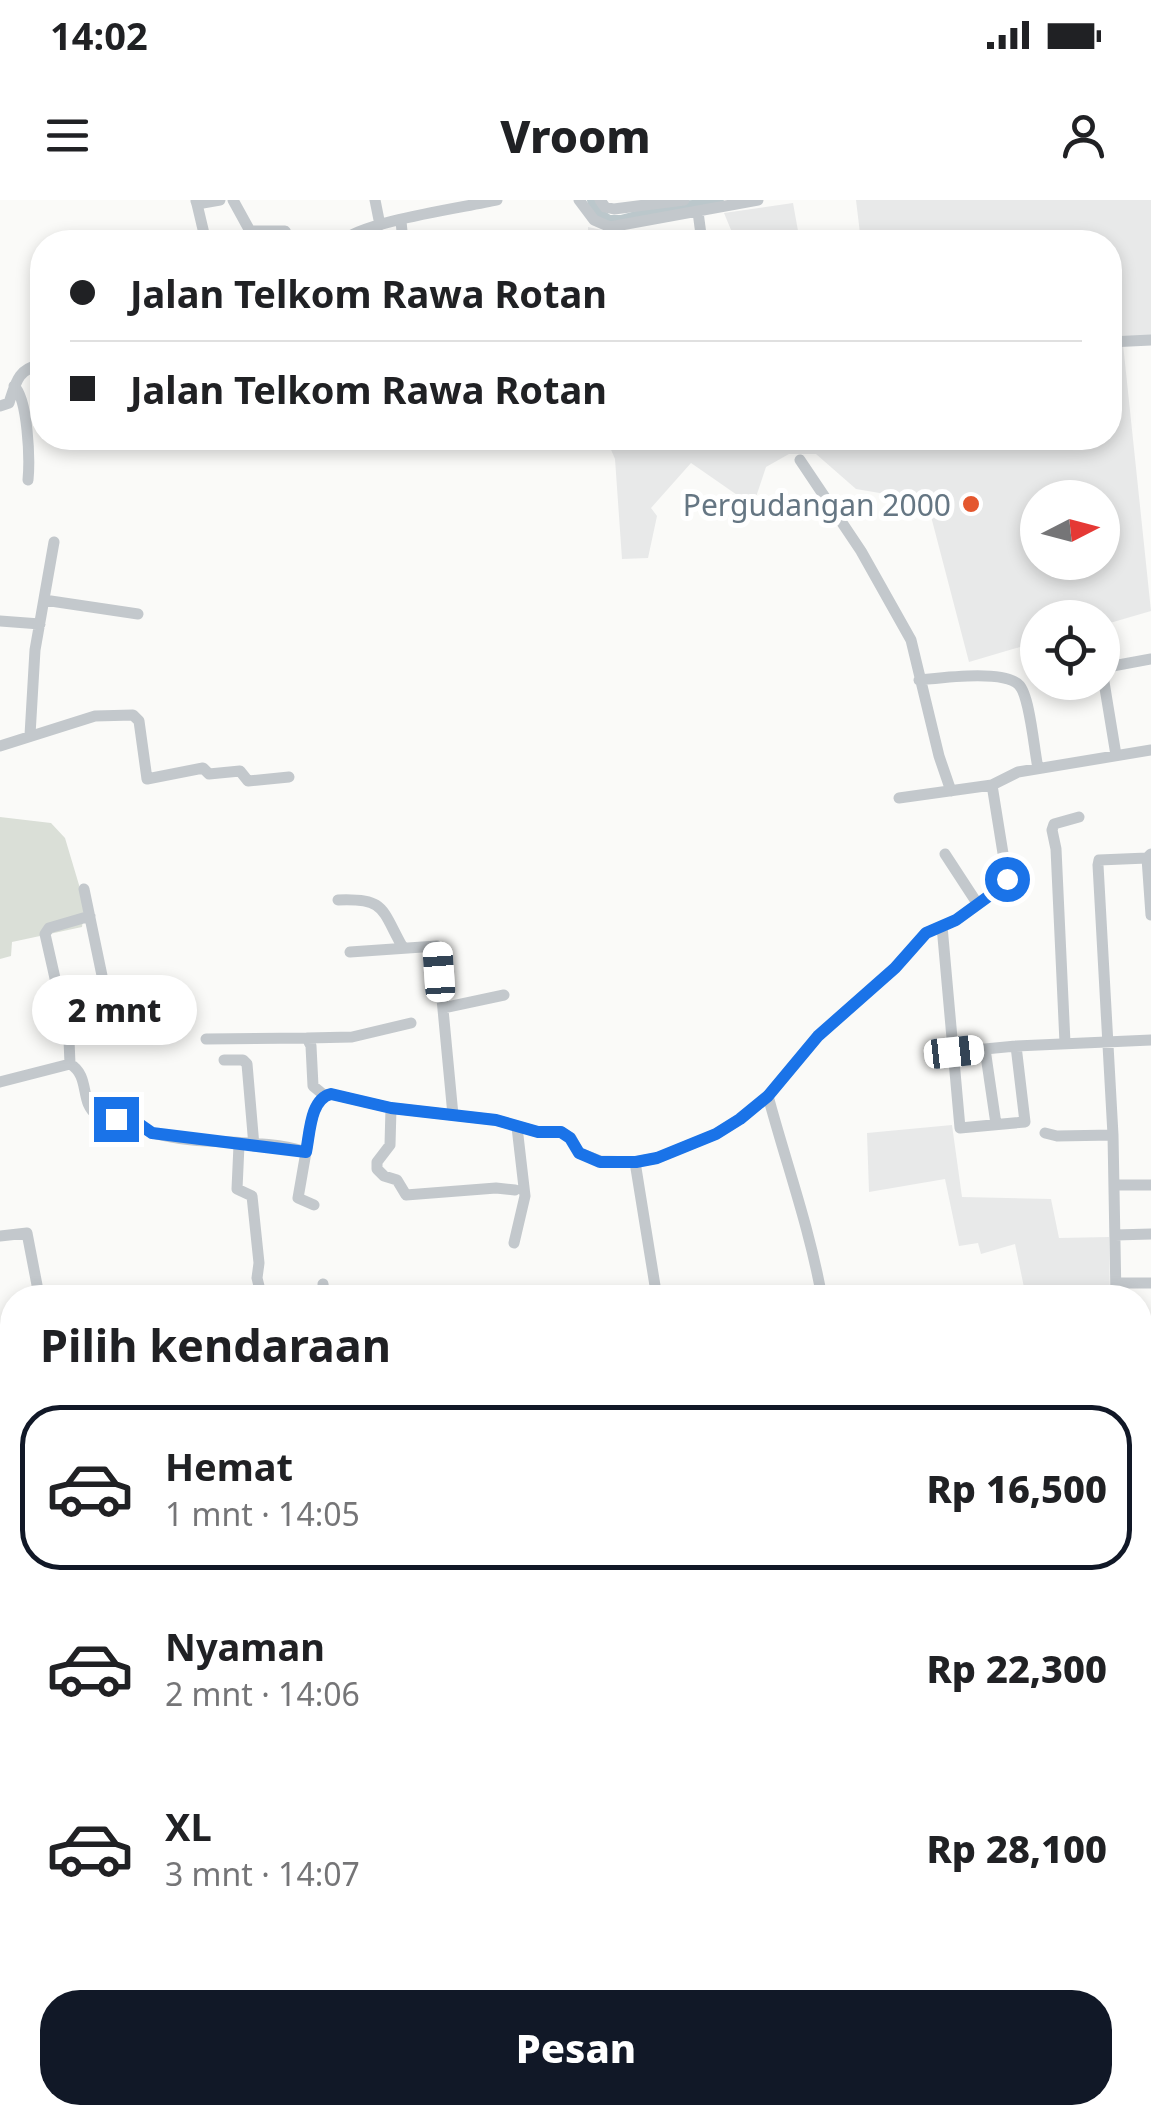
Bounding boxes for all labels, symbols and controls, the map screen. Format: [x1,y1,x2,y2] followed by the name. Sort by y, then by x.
[50,9,148,61] text: 14:02
[500,105,651,166] text: Vroom
[40,108,95,163] icon: menu
[1056,108,1111,163] icon: person
[130,267,607,319] text: Jalan Telkom Rawa Rotan
[130,363,607,415] text: Jalan Telkom Rawa Rotan
[1020,480,1120,580] north arrow
[1020,480,1120,700] map controls
[683,484,951,525] place label: Pergudangan 2000
[960,493,982,515] marker: Pergudangan 2000
[1020,600,1120,700] button: locate
[985,857,1030,902] route start
[422,941,456,1003] car
[34,974,198,1044] callout: 2 mnt
[68,988,161,1031] text: 2 mnt
[923,1034,985,1070] car
[94,1097,139,1142] route end
[40,1314,391,1375] text: Pilih kendaraan
[165,1440,293,1492] text: Hemat
[45,1443,135,1533] icon: car
[927,1462,1107,1514] text: Rp 16,500
[165,1492,360,1535] text: 1 mnt · 14:05
[165,1620,325,1672] text: Nyaman
[45,1623,135,1713] icon: car
[927,1642,1107,1694] text: Rp 22,300
[165,1672,360,1715] text: 2 mnt · 14:06
[165,1800,212,1852] text: XL
[45,1803,135,1893] icon: car
[927,1822,1107,1874] text: Rp 28,100
[165,1852,360,1895] text: 3 mnt · 14:07
[40,1990,1112,2105] button: Pesan

